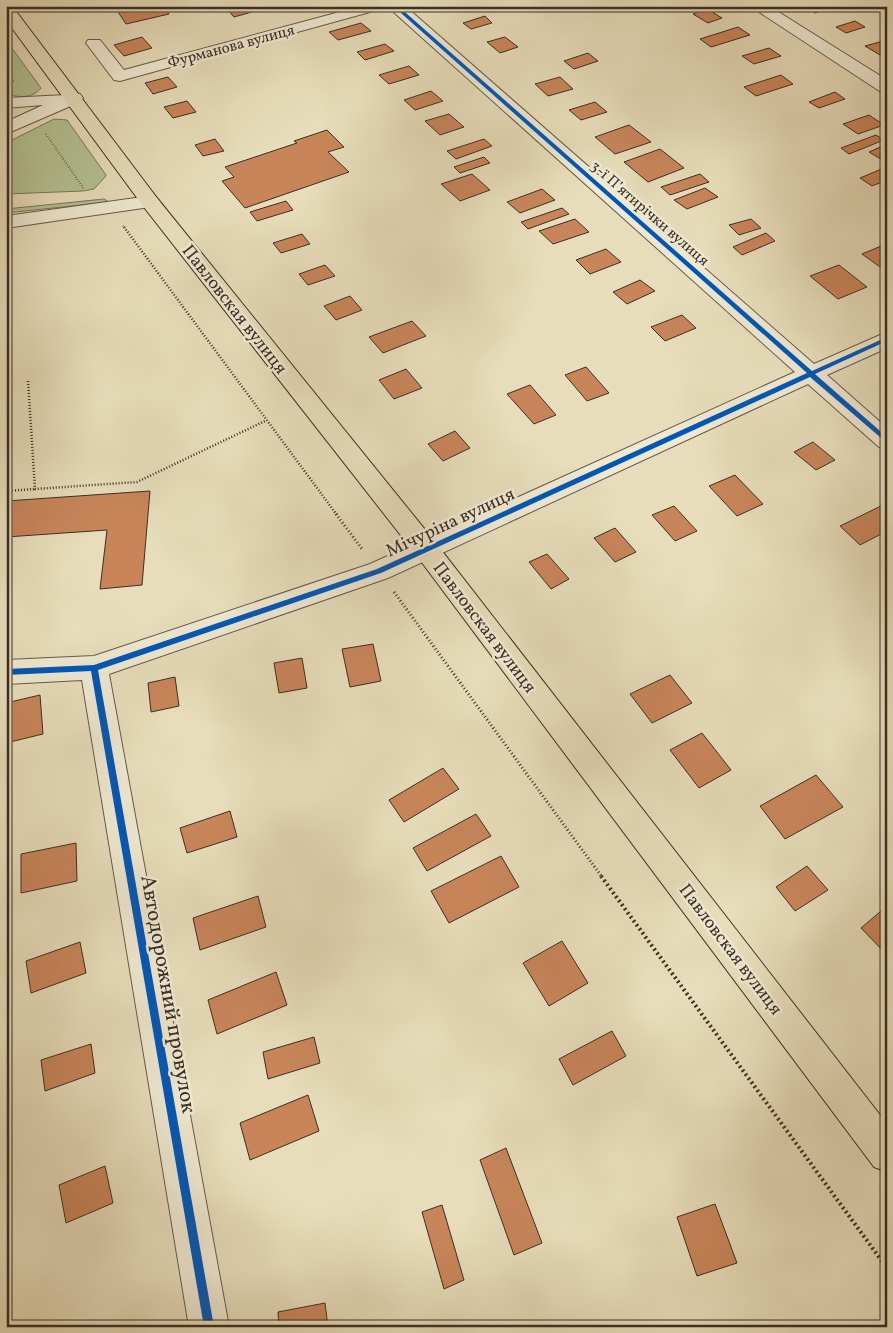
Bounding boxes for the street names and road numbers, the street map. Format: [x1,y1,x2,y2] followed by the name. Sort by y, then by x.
[166,20,297,74] street label: Фурманова вулиця
[585,157,713,272] street label: 3-ї П’ятирічки вулиця
[175,240,292,380] street label: Павловская вулиця
[382,482,519,564] street label: Мічуріна вулиця
[426,557,541,699] street label: Павловская вулиця
[132,873,203,1116] street label: Автодорожний провулок
[672,879,787,1021] street label: Павловская вулиця

